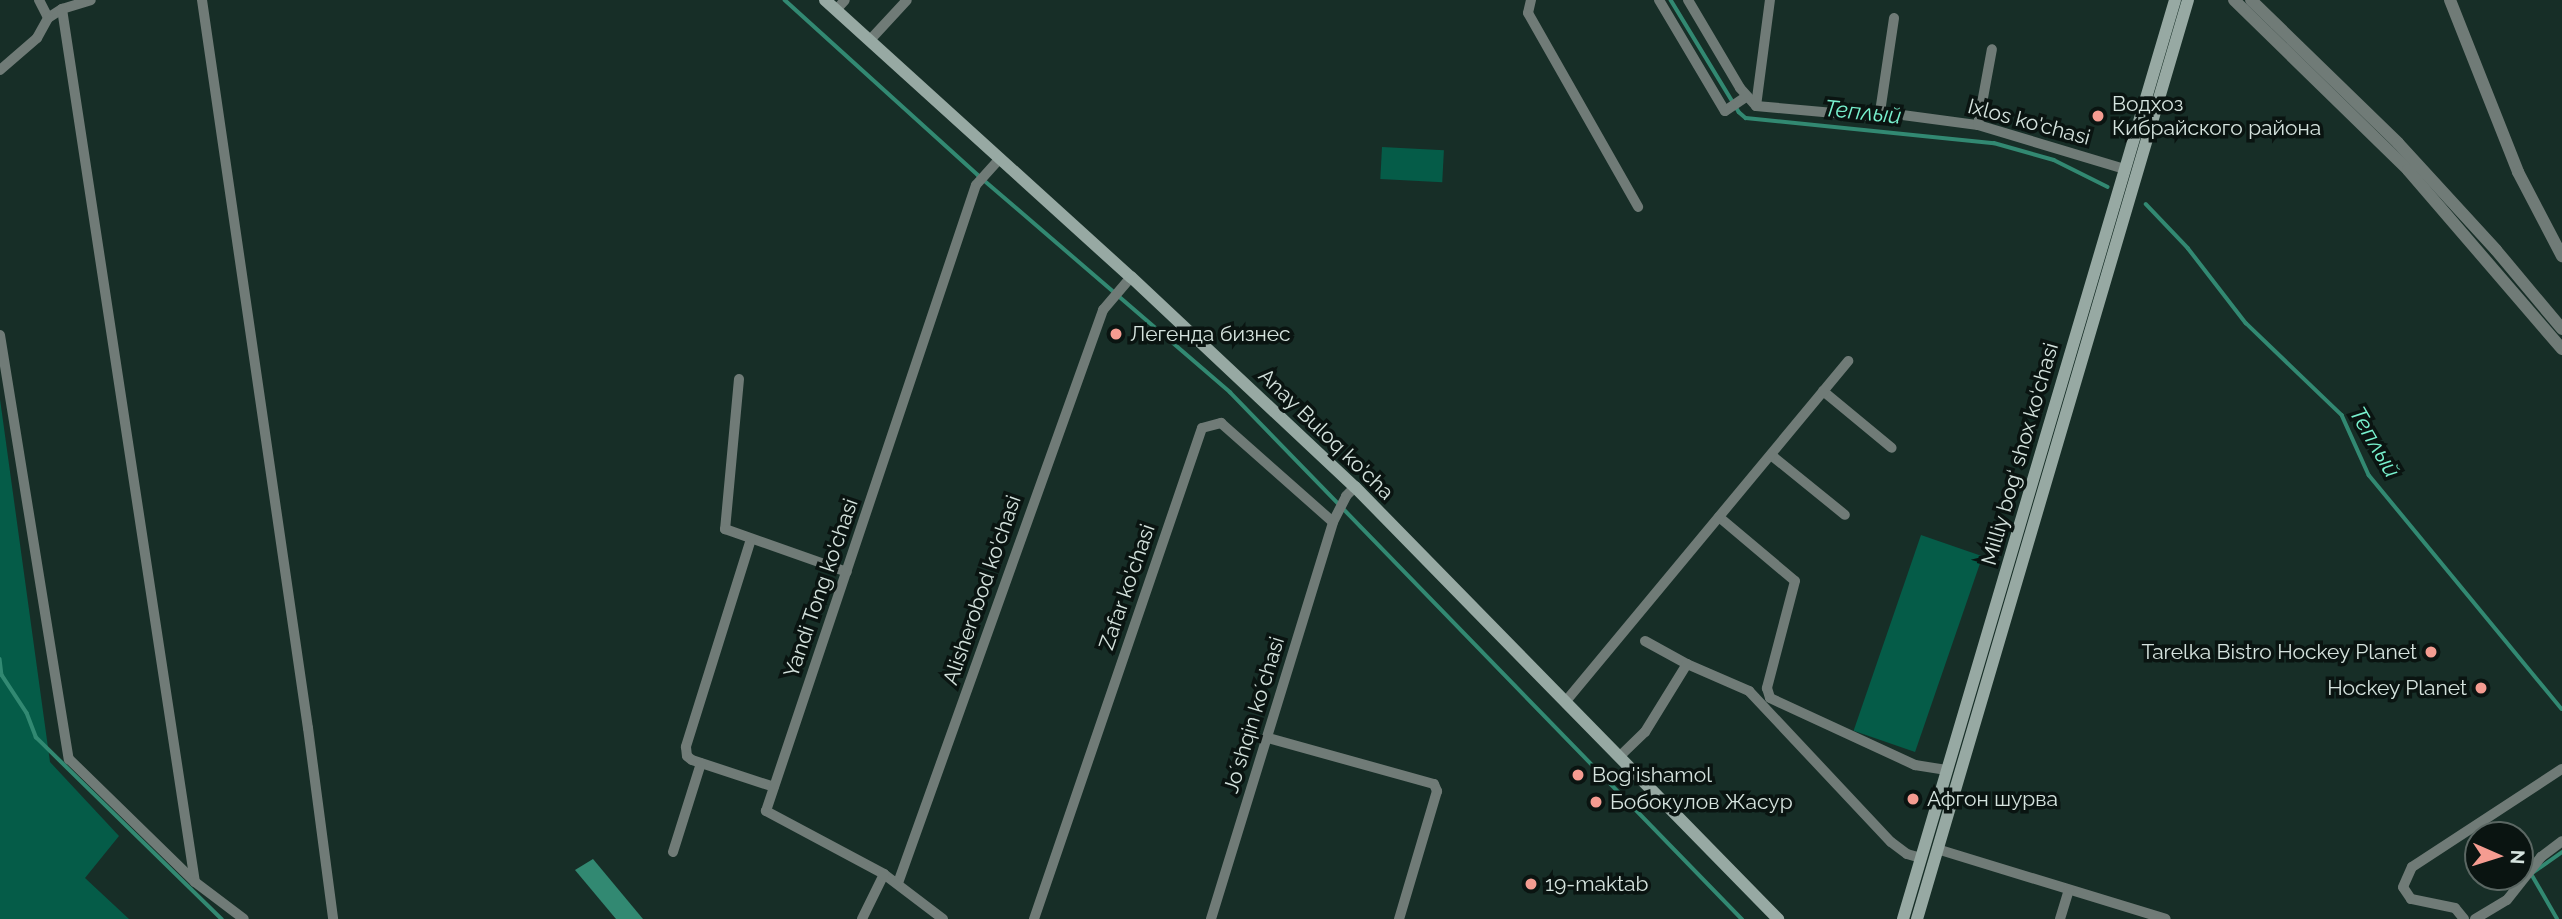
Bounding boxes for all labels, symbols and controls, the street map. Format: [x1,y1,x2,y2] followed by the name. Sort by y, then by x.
[2112,91,2321,141] place label: Водхоз Кибрайского района
[1823,94,1903,130] water label: Теплый
[1965,94,2093,150] street label: Ixlos ko'chasi
[2090,108,2106,124] marker: Водхоз Кибрайского района
[1130,321,1291,347] place label: Легенда бизнес
[1108,326,1124,342] marker: Легенда бизнес
[1976,340,2064,568] street label: Milliy bog‘ shox ko‘chasi
[1253,363,1399,505] street label: Anay Buloq ko'cha
[2344,402,2406,482] water label: Теплый
[938,492,1026,688] street label: Alisherobod ko'chasi
[778,495,864,681] street label: Yandi Tong ko'chasi
[1094,521,1160,653] street label: Zafar ko'chasi
[1218,634,1290,796] street label: Joʼshqin koʼchasi
[2141,639,2417,665] place label: Tarelka Bistro Hockey Planet
[2423,644,2439,660] marker: Tarelka Bistro Hockey Planet
[2327,675,2467,701] place label: Hockey Planet
[2473,680,2489,696] marker: Hockey Planet
[1592,762,1712,788] place label: Bog'ishamol
[1570,767,1586,783] marker: Bog'ishamol
[1927,786,2058,812] place label: Афгон шурва
[1610,789,1793,815] place label: Бобокулов Жасур
[1905,791,1921,807] marker: Афгон шурва
[1588,794,1604,810] marker: Бобокулов Жасур
[2464,821,2534,891] north arrow
[2507,849,2529,865] text: N
[1545,871,1648,897] place label: 19-maktab
[1523,876,1539,892] marker: 19-maktab

